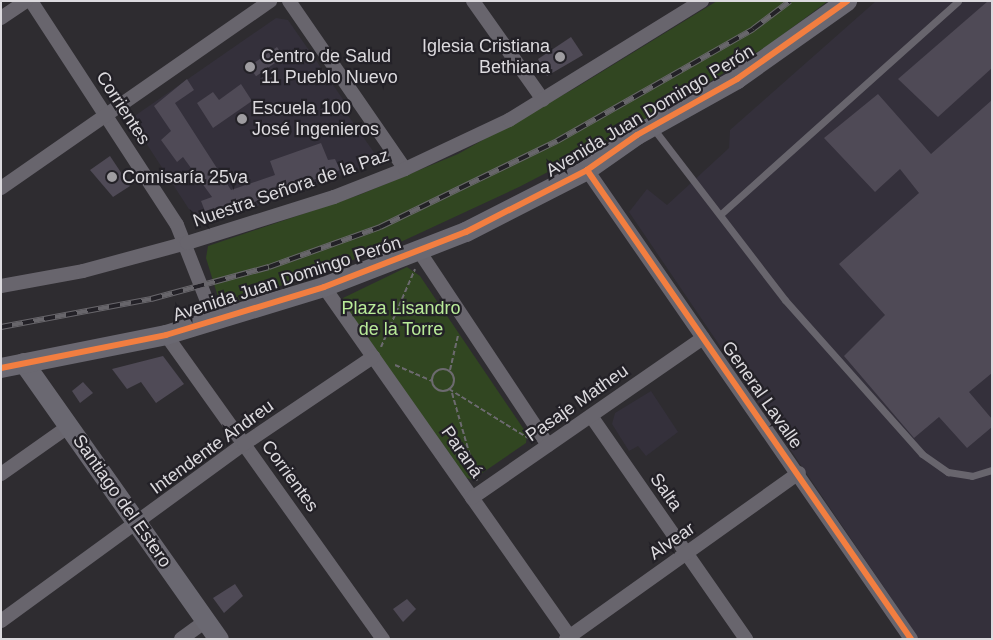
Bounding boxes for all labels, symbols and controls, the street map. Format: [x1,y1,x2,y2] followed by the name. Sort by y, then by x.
[422,36,550,78] place label: Iglesia Cristiana Bethiana
[542,40,758,182] street label: Avenida Juan Domingo Perón
[261,46,398,88] place label: Centro de Salud 11 Pueblo Nuevo
[554,51,566,63] marker: Iglesia Cristiana Bethiana
[243,60,257,74] marker: Centro de Salud 11 Pueblo Nuevo
[91,67,155,149] street label: Corrientes
[252,98,379,140] place label: Escuela 100 José Ingenieros
[236,113,248,125] marker: Escuela 100 José Ingenieros
[190,144,392,232] street label: Nuestra Señora de la Paz
[122,166,248,188] place label: Comisaría 25va
[106,171,118,183] marker: Comisaría 25va
[170,232,404,326] street label: Avenida Juan Domingo Perón
[341,298,461,340] park label: Plaza Lisandro de la Torre
[717,337,807,453] street label: General Lavalle
[522,360,632,446] street label: Pasaje Matheu
[146,395,278,499] street label: Intendente Andreu
[437,422,487,482] street label: Paraná
[68,430,176,572] street label: Santiago del Estero
[257,436,323,516] street label: Corrientes
[645,469,687,515] street label: Salta
[645,518,699,564] street label: Alvear

